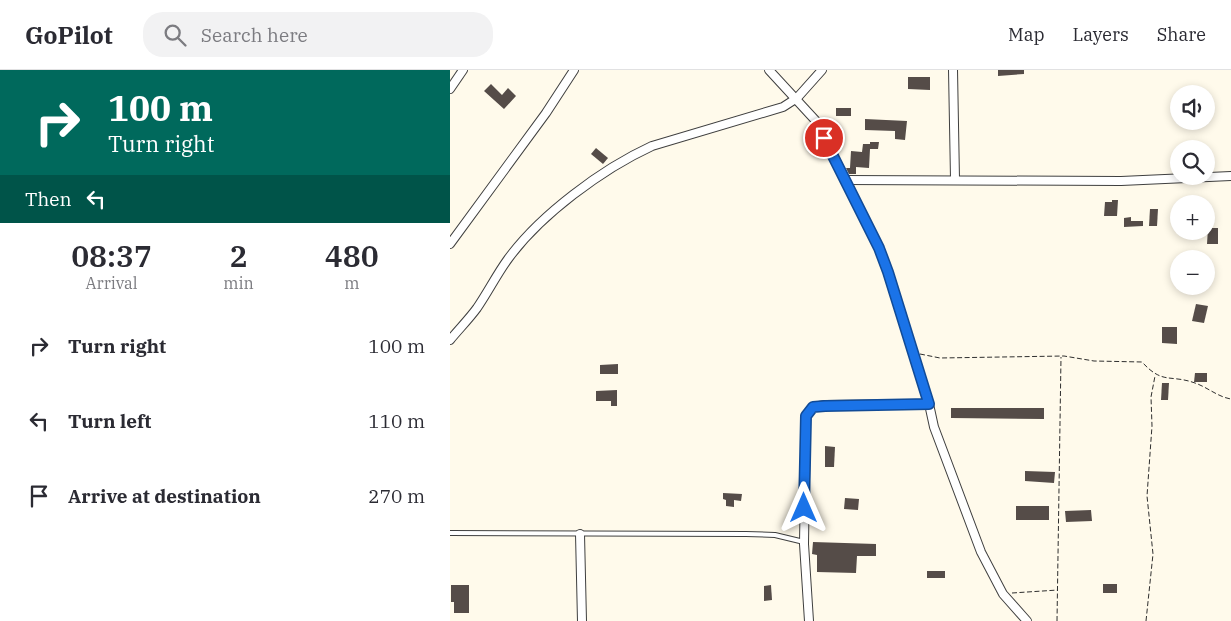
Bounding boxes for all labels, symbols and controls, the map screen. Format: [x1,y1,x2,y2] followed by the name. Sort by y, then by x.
[143,12,493,57] search box
[25,19,113,51] text: GoPilot
[161,21,189,49] icon: search
[201,23,308,47] text: Search here
[1008,23,1045,46] text: Map
[1073,23,1129,46] text: Layers
[1157,23,1206,46] text: Share
[108,85,213,131] text: 100 m
[1170,85,1215,295] map controls
[1170,85,1215,130] button: sound
[25,90,90,155] icon: right
[803,117,845,159] pin
[810,124,838,152] icon: arrive
[108,129,215,158] text: Turn right
[1170,140,1215,185] button: search
[82,185,110,213] icon: left
[25,187,72,211] text: Then
[1170,195,1215,240] button: +
[71,236,152,275] text: 08:37
[229,236,247,275] text: 2
[325,236,379,275] text: 480
[1170,250,1215,295] button: −
[86,273,138,293] text: Arrival
[223,273,254,293] text: min
[344,273,359,293] text: m
[25,332,53,360] icon: right
[68,334,166,358] text: Turn right
[368,334,425,358] text: 100 m
[25,407,53,435] icon: left
[68,409,151,433] text: Turn left
[368,409,425,433] text: 110 m
[777,481,829,533] position arrow
[25,482,53,510] icon: arrive
[68,484,261,508] text: Arrive at destination
[368,484,425,508] text: 270 m

